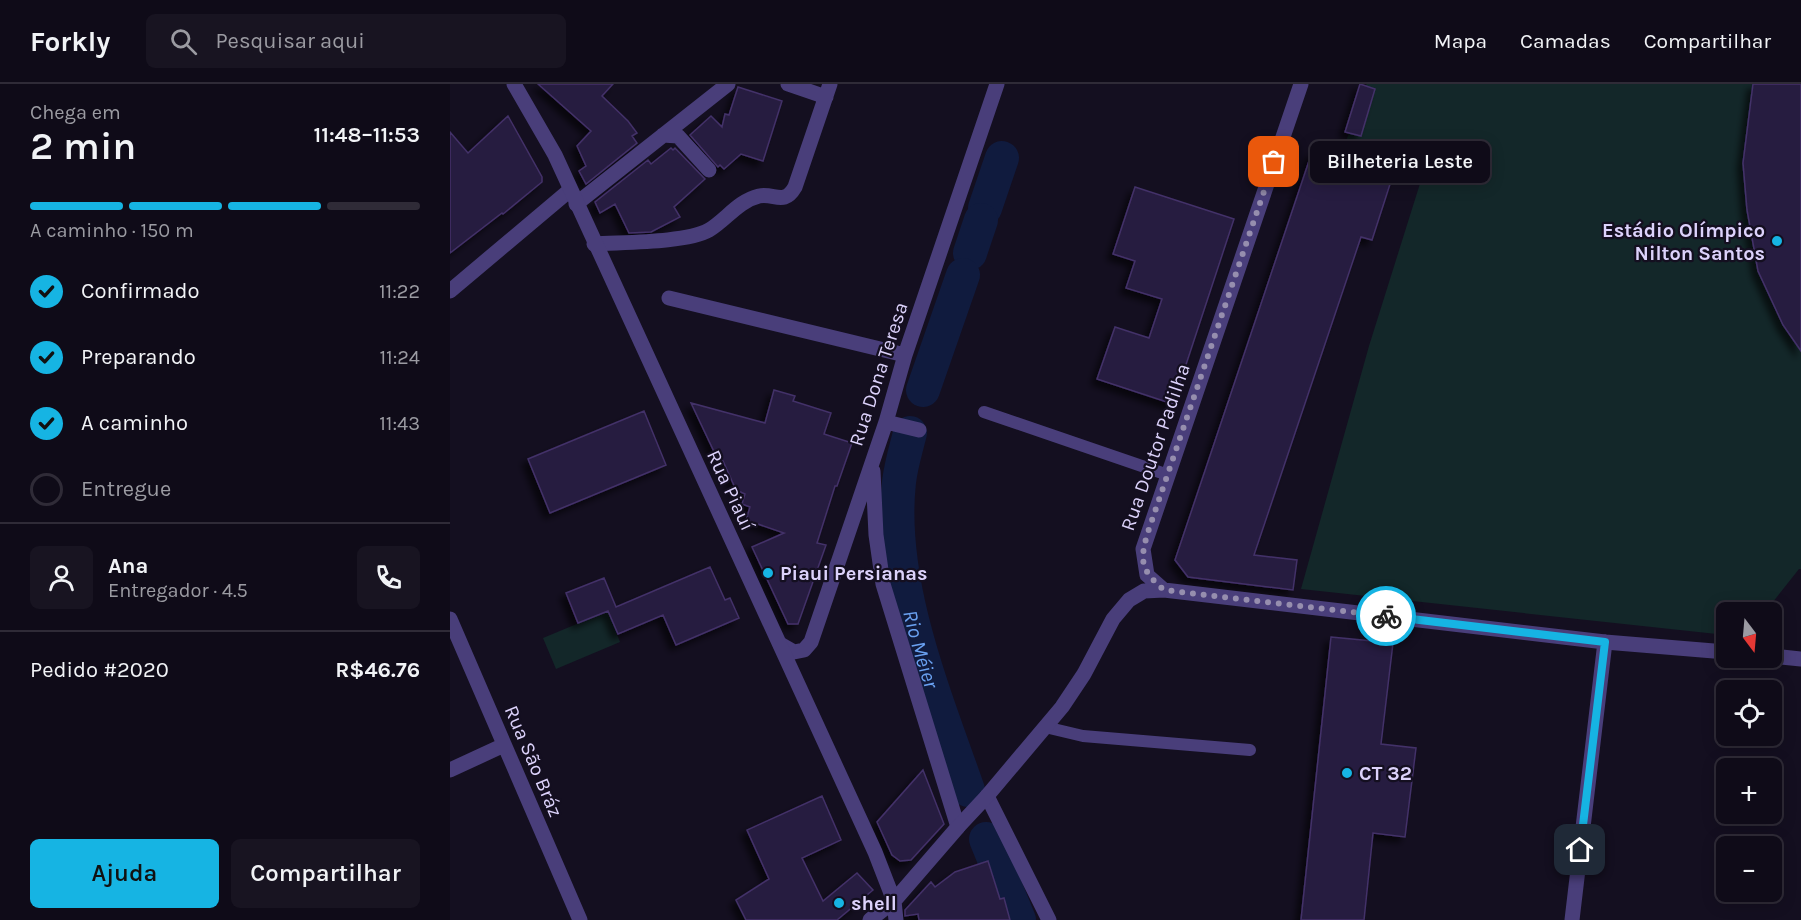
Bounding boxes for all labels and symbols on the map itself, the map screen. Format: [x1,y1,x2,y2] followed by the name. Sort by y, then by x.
[1248,136,1299,187] pin
[1310,141,1490,183] callout: Bilheteria Leste
[1602,219,1765,265] place label: Estádio Olímpico Nilton Santos
[1770,234,1784,248] marker: Estádio Olímpico Nilton Santos
[844,299,913,449] street label: Rua Dona Teresa
[1116,361,1195,534] street label: Rua Doutor Padilha
[702,446,759,534] street label: Rua Piauí
[780,562,928,585] place label: Piaui Persianas
[761,566,775,580] marker: Piaui Persianas
[1356,586,1416,646] courier
[1716,602,1782,668] north arrow
[898,608,944,692] water label: Rio Méier
[500,702,567,820] street label: Rua São Bráz
[1359,762,1412,785] place label: CT 32
[1340,766,1354,780] marker: CT 32
[1554,824,1605,875] pin
[851,892,897,915] place label: shell
[832,896,846,910] marker: shell

